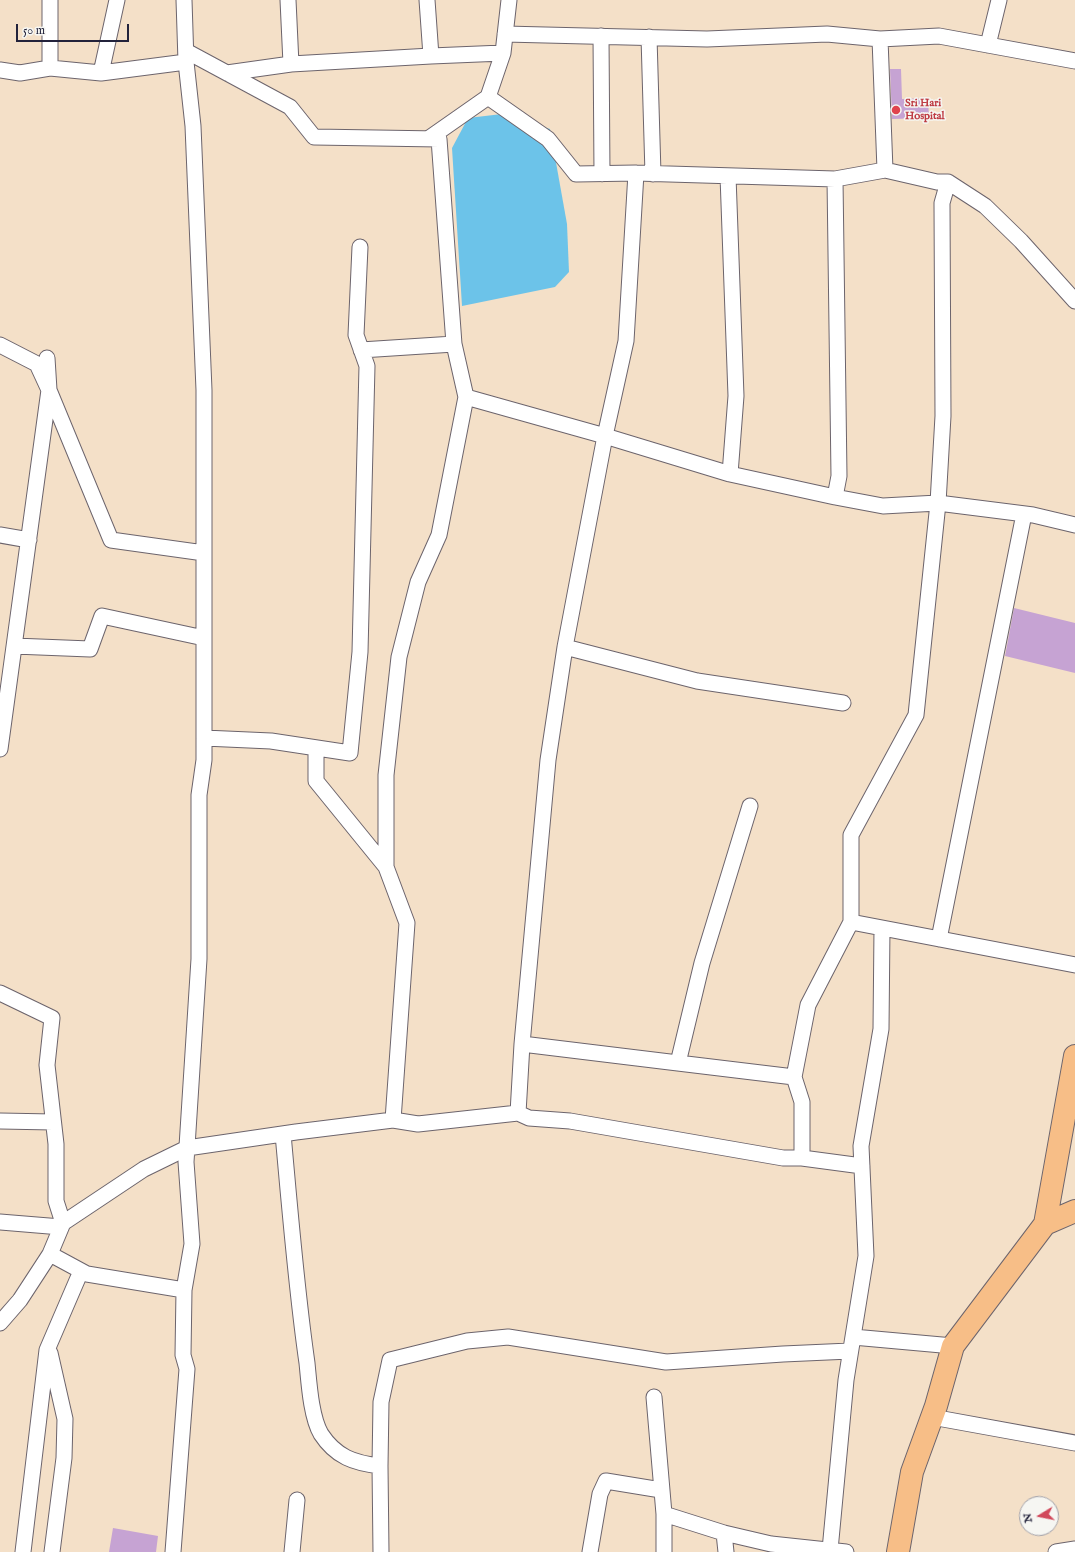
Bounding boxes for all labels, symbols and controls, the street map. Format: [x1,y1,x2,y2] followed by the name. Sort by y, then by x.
[18,16,131,42] scale bar
[23,23,45,38] text: 50 m
[905,97,944,123] place label: Sri Hari Hospital
[890,104,902,116] marker: Sri Hari Hospital
[1019,1496,1059,1536] north arrow
[1020,1512,1036,1524] text: N

